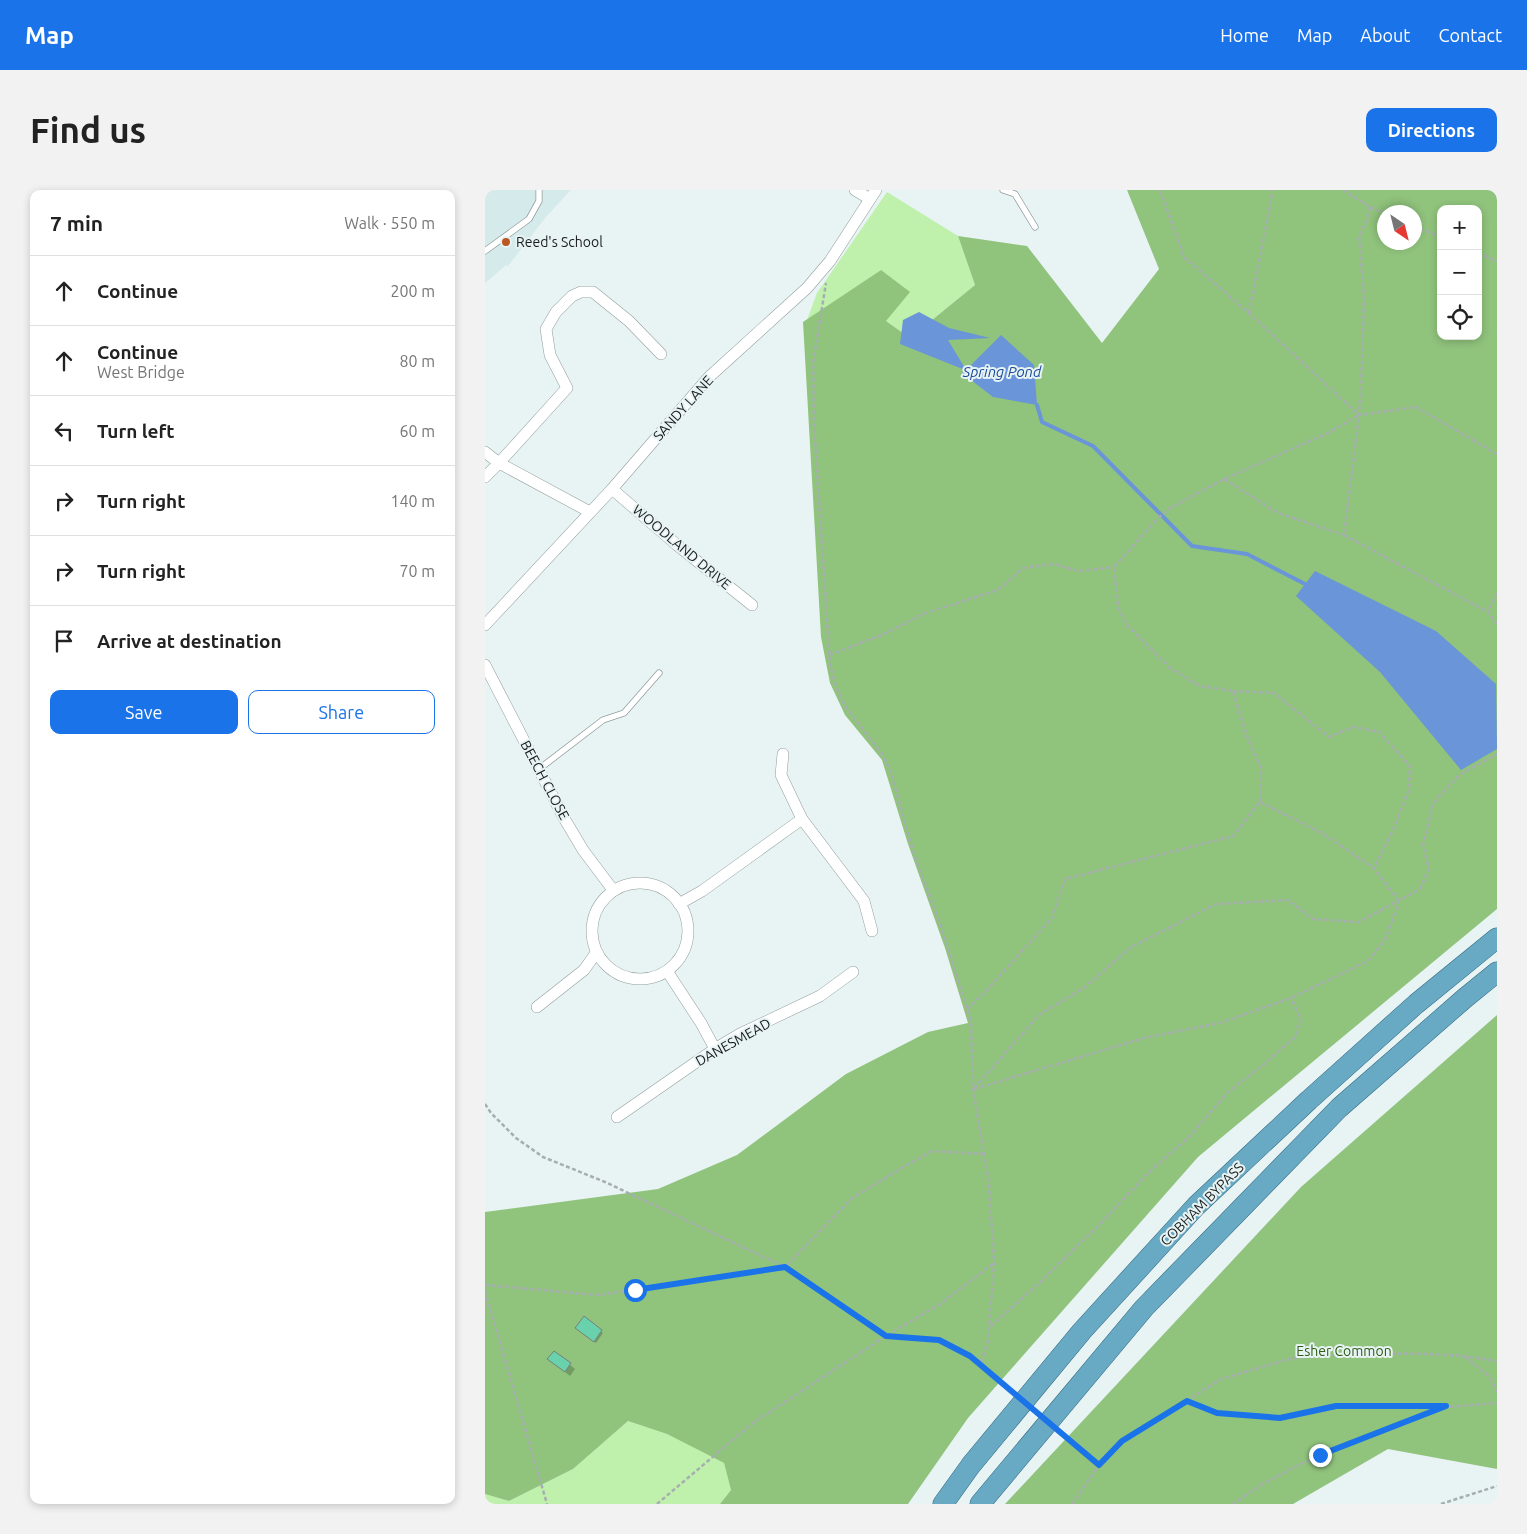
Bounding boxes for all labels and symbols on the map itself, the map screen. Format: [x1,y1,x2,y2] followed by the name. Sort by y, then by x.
[1377,205,1422,250] north arrow
[516,234,603,250] place label: Reed's School
[500,236,512,248] marker: Reed's School
[962,363,1042,380] water label: Spring Pond
[650,372,716,444] street label: SANDY LANE
[630,501,734,593] street label: WOODLAND DRIVE
[517,738,573,822] street label: BEECH CLOSE
[693,1015,773,1069] street label: DANESMEAD
[1157,1159,1247,1249] street label: COBHAM BYPASS
[624,1279,647,1302] route start
[1296,1343,1392,1359] park label: Esher Common
[1309,1444,1332,1467] route end

